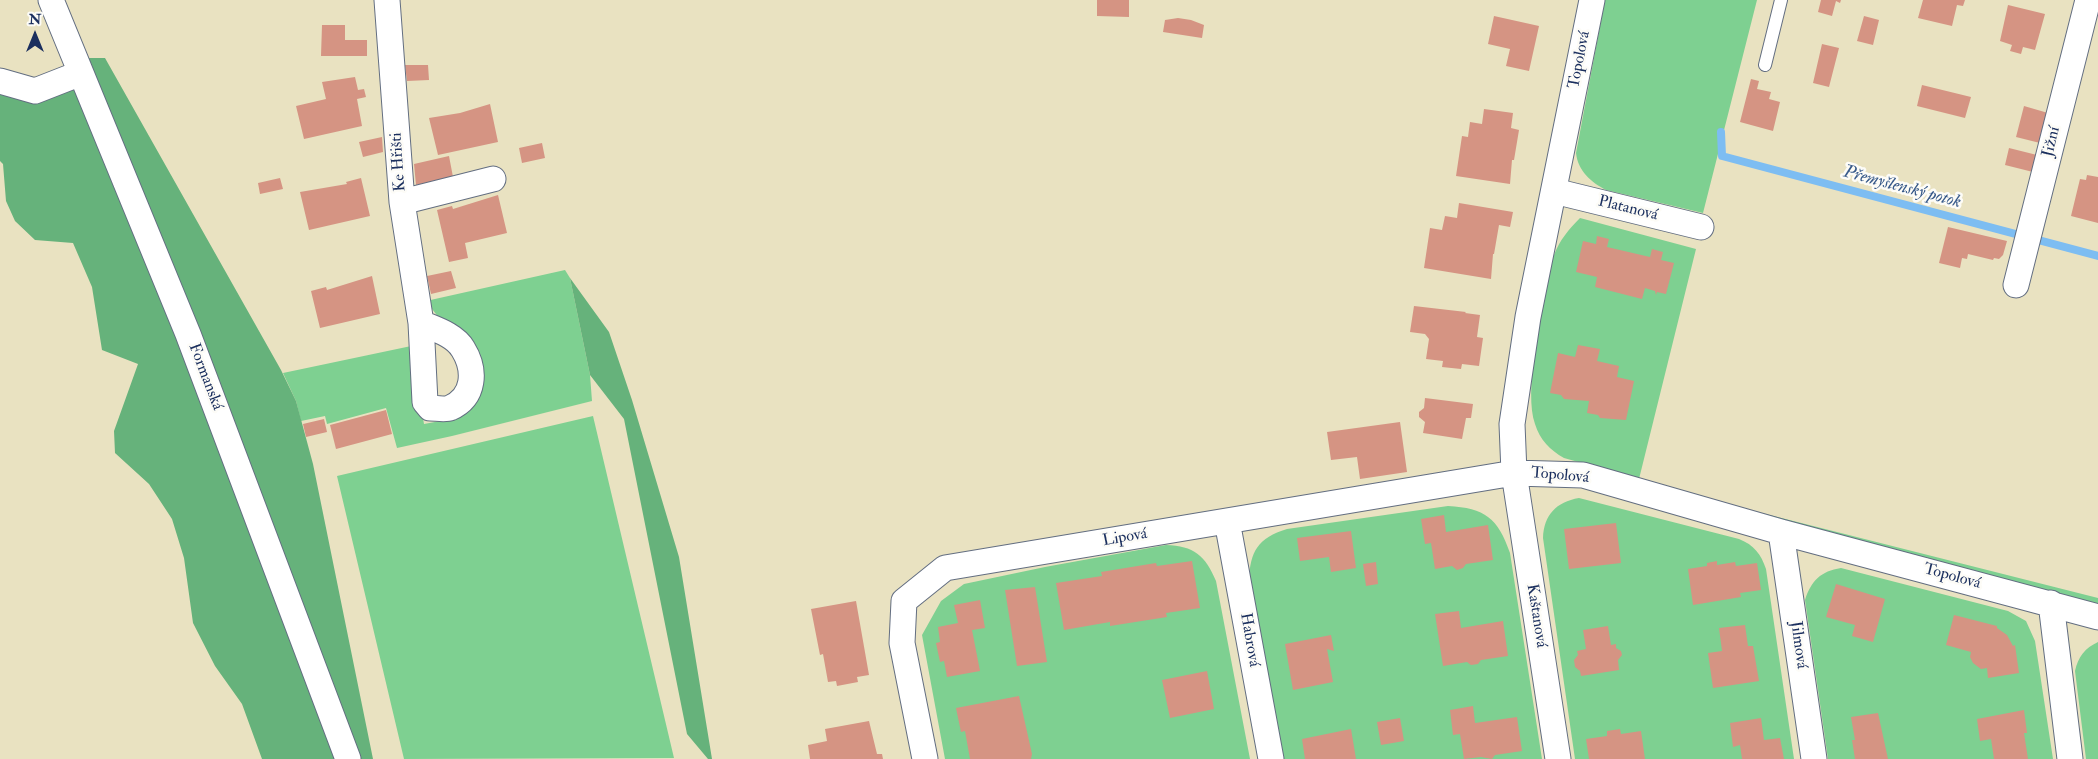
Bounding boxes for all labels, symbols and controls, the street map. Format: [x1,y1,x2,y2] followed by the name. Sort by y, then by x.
[10,10,60,60] north arrow
[29,11,41,28] text: N
[1565,30,1595,90] street label: Topolová
[2039,125,2065,159] street label: Jižní
[387,132,411,192] street label: Ke Hřišti
[1841,162,1963,214] water label: Přemyšlenský potok
[1596,192,1660,226] street label: Platanová
[183,341,227,413] street label: Formanská
[1530,464,1590,488] street label: Topolová
[1101,525,1149,551] street label: Lipová
[1921,560,1983,594] street label: Topolová
[1521,583,1551,649] street label: Kaštanová
[1235,612,1263,668] street label: Habrová
[1785,620,1811,670] street label: Jilmová

